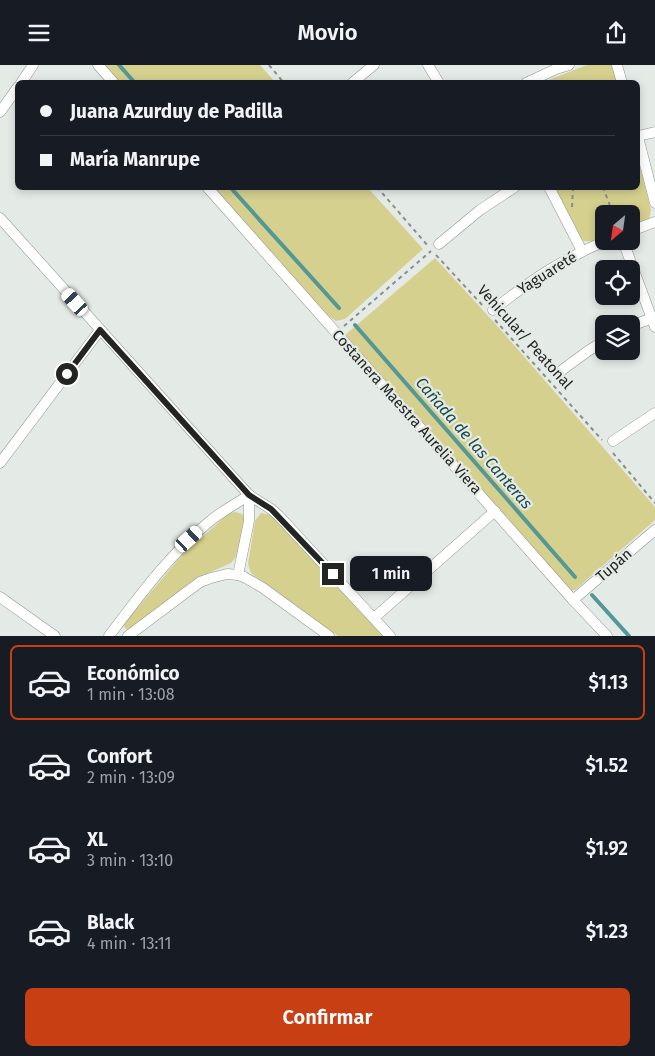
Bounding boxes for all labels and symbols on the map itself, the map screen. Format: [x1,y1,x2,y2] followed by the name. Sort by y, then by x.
[595,205,640,250] north arrow
[514,248,580,298] street label: Yaguareté
[474,281,577,393] street label: Vehicular/ Peatonal
[59,286,90,318] car
[328,326,486,498] street label: Costanera Maestra Aurelia Viera
[56,363,78,385] route start
[412,373,536,513] water label: Cañada de las Canteras
[172,523,205,555] car
[592,545,636,585] street label: Tupán
[350,557,433,591] callout: 1 min
[322,563,344,585] route end

